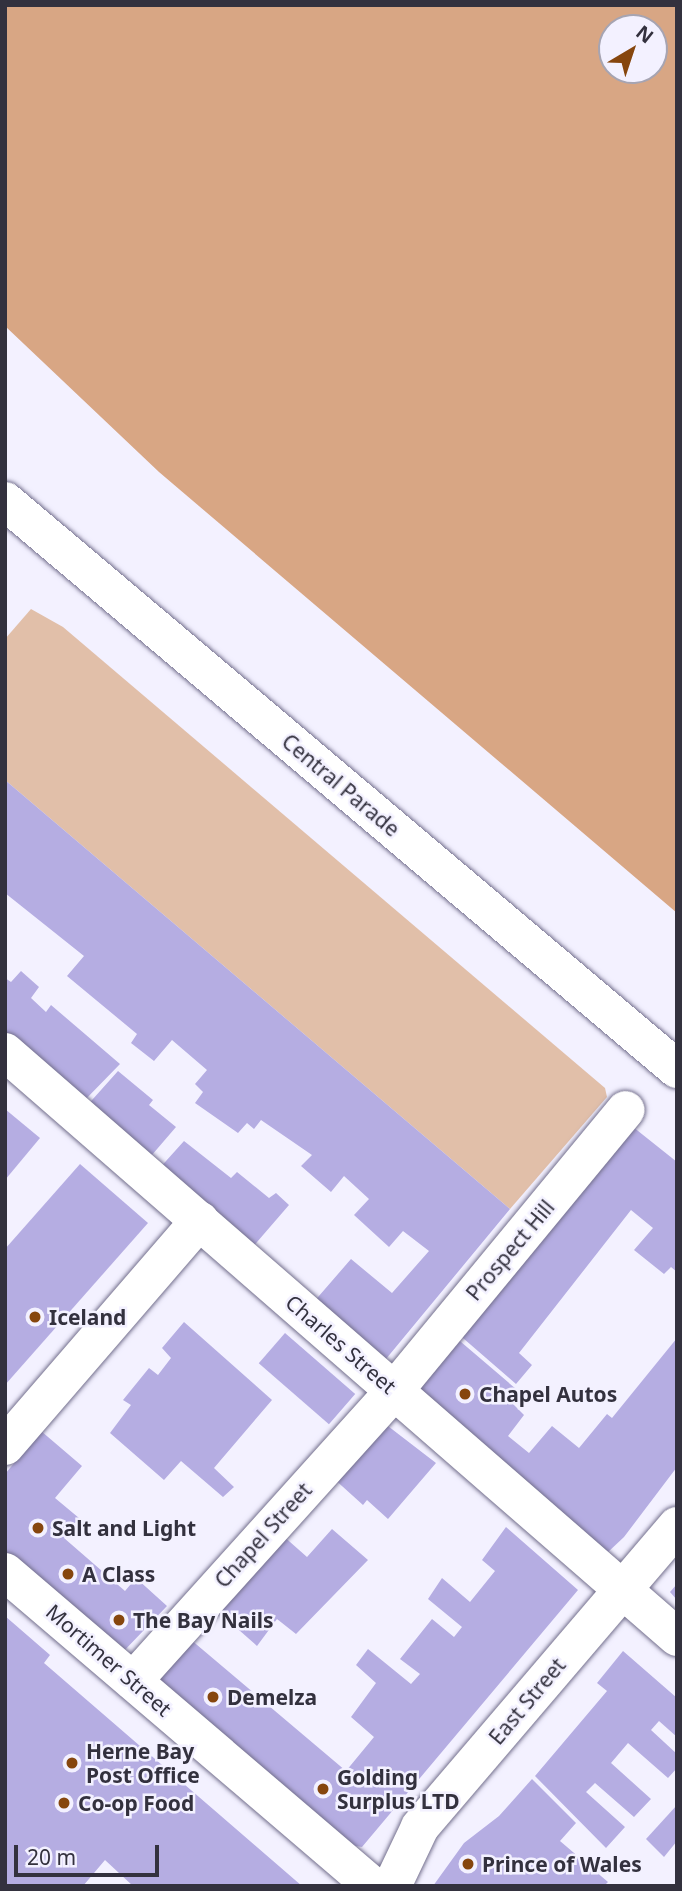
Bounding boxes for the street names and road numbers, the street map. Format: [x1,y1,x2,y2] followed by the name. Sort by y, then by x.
[277,728,405,842] street label: Central Parade
[461,1195,559,1305] street label: Prospect Hill
[281,1289,401,1399] street label: Charles Street
[209,1477,317,1593] street label: Chapel Street
[41,1599,177,1721] street label: Mortimer Street
[484,1653,570,1749] street label: East Street

